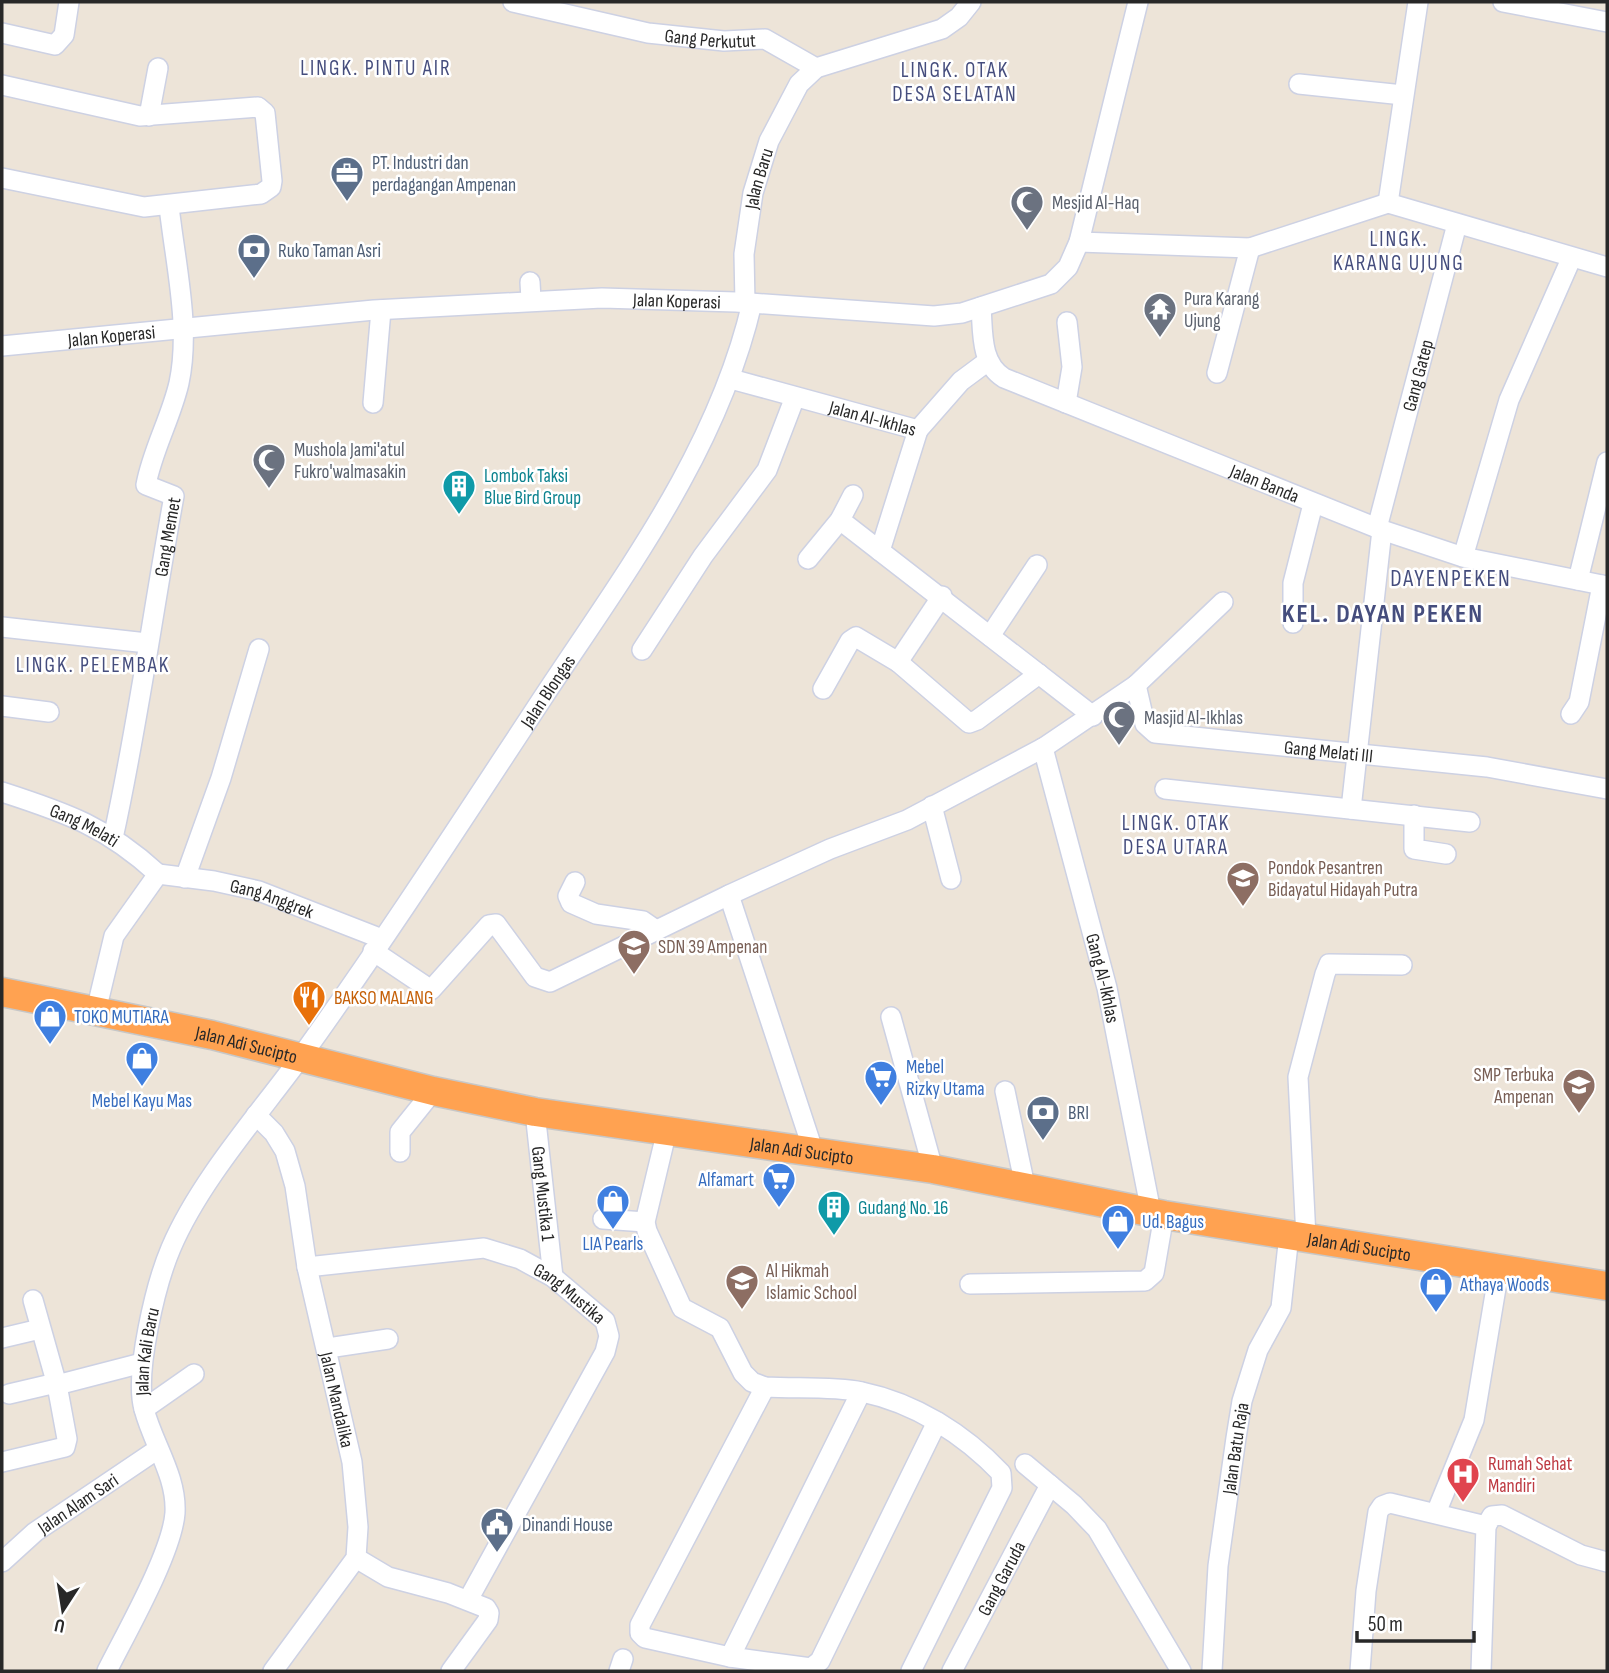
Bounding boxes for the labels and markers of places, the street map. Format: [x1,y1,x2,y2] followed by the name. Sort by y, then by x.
[372,152,516,197] place label: PT. Industri dan perdagangan Ampenan
[328,154,366,203] office icon: PT. Industri dan perdagangan Ampenan
[1008,183,1046,232] mosque icon: Mesjid Al-Haq
[1052,192,1139,215] place label: Mesjid Al-Haq
[235,231,273,280] bank icon: Ruko Taman Asri
[278,240,381,263] place label: Ruko Taman Asri
[1184,288,1260,333] place label: Pura Karang Ujung
[1141,290,1179,339] temple icon: Pura Karang Ujung
[294,439,406,484] place label: Mushola Jami'atul Fukro'walmasakin
[250,441,288,490] mosque icon: Mushola Jami'atul Fukro'walmasakin
[484,465,581,510] place label: Lombok Taksi Blue Bird Group
[440,467,478,516] building icon: Lombok Taksi Blue Bird Group
[1100,698,1138,747] mosque icon: Masjid Al-Ikhlas
[1144,707,1243,730] place label: Masjid Al-Ikhlas
[1268,857,1418,902] place label: Pondok Pesantren Bidayatul Hidayah Putra
[1224,859,1262,908] school or university icon: Pondok Pesantren Bidayatul Hidayah Putra
[615,927,653,976] school or university icon: SDN 39 Ampenan
[658,936,767,959] place label: SDN 39 Ampenan
[290,978,328,1027] restaurant icon: BAKSO MALANG
[334,987,434,1010] place label: BAKSO MALANG
[31,997,69,1046] shop icon: TOKO MUTIARA
[74,1006,169,1029] place label: TOKO MUTIARA
[123,1039,161,1088] shop icon: Mebel Kayu Mas
[906,1056,985,1101] place label: Mebel Rizky Utama
[862,1058,900,1107] supermarket icon: Mebel Rizky Utama
[1474,1064,1554,1109] place label: SMP Terbuka Ampenan
[1560,1066,1598,1115] school or university icon: SMP Terbuka Ampenan
[92,1090,192,1113] place label: Mebel Kayu Mas
[1024,1093,1062,1142] bank icon: BRI
[1068,1102,1089,1125] place label: BRI
[760,1160,798,1209] supermarket icon: Alfamart
[698,1169,754,1192] place label: Alfamart
[594,1182,632,1231] shop icon: LIA Pearls
[815,1188,853,1237] building icon: Gudang No. 16
[858,1197,948,1220] place label: Gudang No. 16
[1099,1202,1137,1251] shop icon: Ud. Bagus
[1142,1211,1204,1234] place label: Ud. Bagus
[583,1233,644,1256] place label: LIA Pearls
[765,1260,857,1305] place label: Al Hikmah Islamic School
[723,1262,761,1311] school or university icon: Al Hikmah Islamic School
[1417,1265,1455,1314] shop icon: Athaya Woods
[1459,1274,1549,1297] place label: Athaya Woods
[1488,1453,1573,1498] place label: Rumah Sehat Mandiri
[1444,1455,1482,1504] hospital icon: Rumah Sehat Mandiri
[478,1505,516,1554] public building icon: Dinandi House
[522,1514,613,1537] place label: Dinandi House

